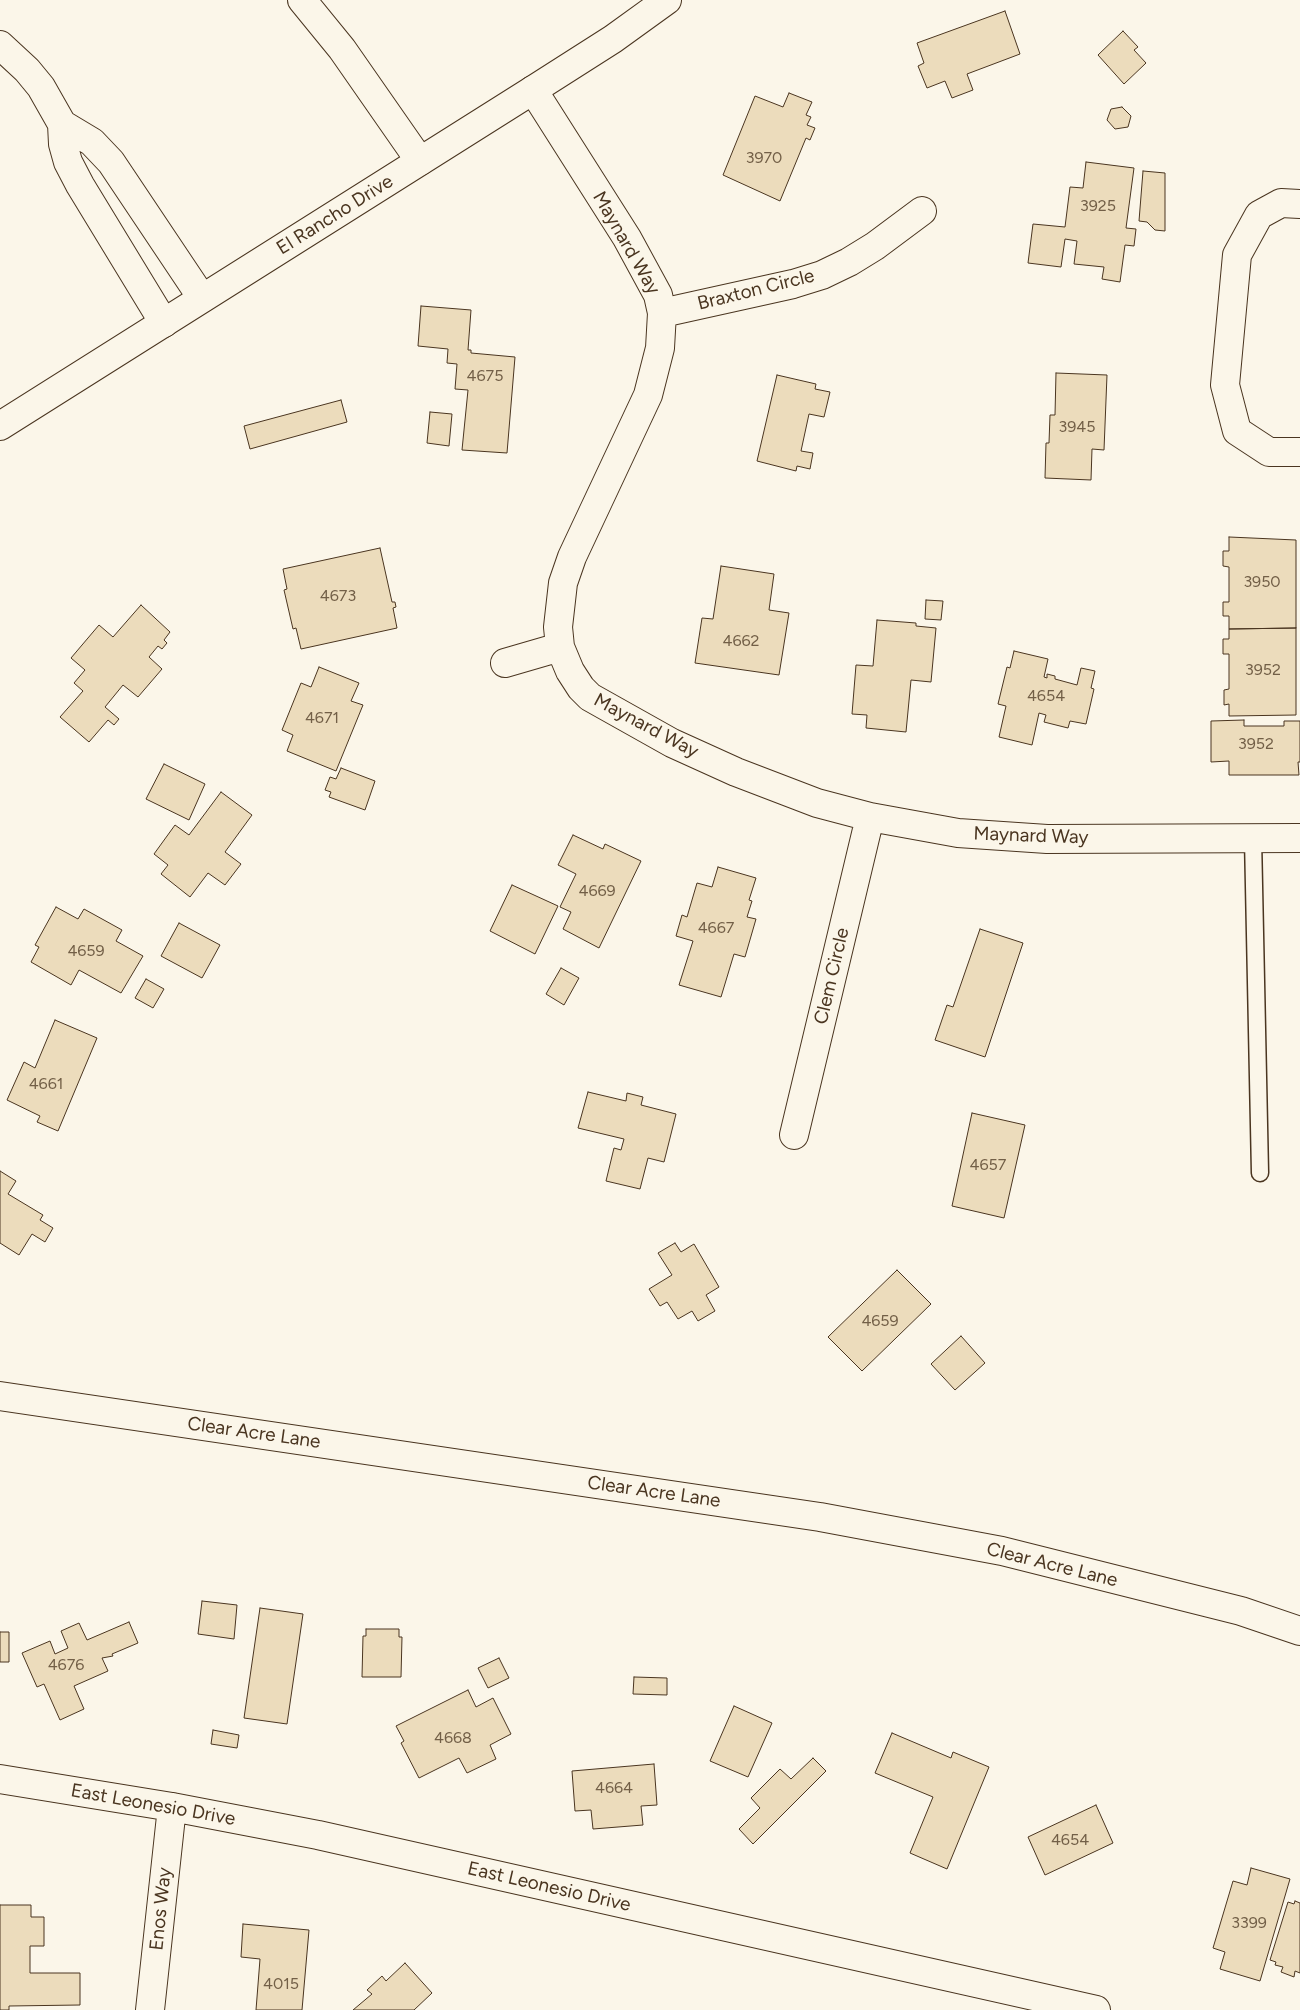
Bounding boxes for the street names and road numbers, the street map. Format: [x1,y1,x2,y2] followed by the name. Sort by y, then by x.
[273,170,397,260] street label: El Rancho Drive
[587,187,665,299] street label: Maynard Way
[695,264,817,316] street label: Braxton Circle
[590,689,702,763] street label: Maynard Way
[973,823,1089,849] street label: Maynard Way
[810,925,854,1027] street label: Clem Circle
[186,1412,322,1454] street label: Clear Acre Lane
[586,1471,722,1513] street label: Clear Acre Lane
[984,1538,1120,1592] street label: Clear Acre Lane
[69,1779,237,1831] street label: East Leonesio Drive
[465,1857,633,1917] street label: East Leonesio Drive
[145,1866,177,1952] street label: Enos Way

